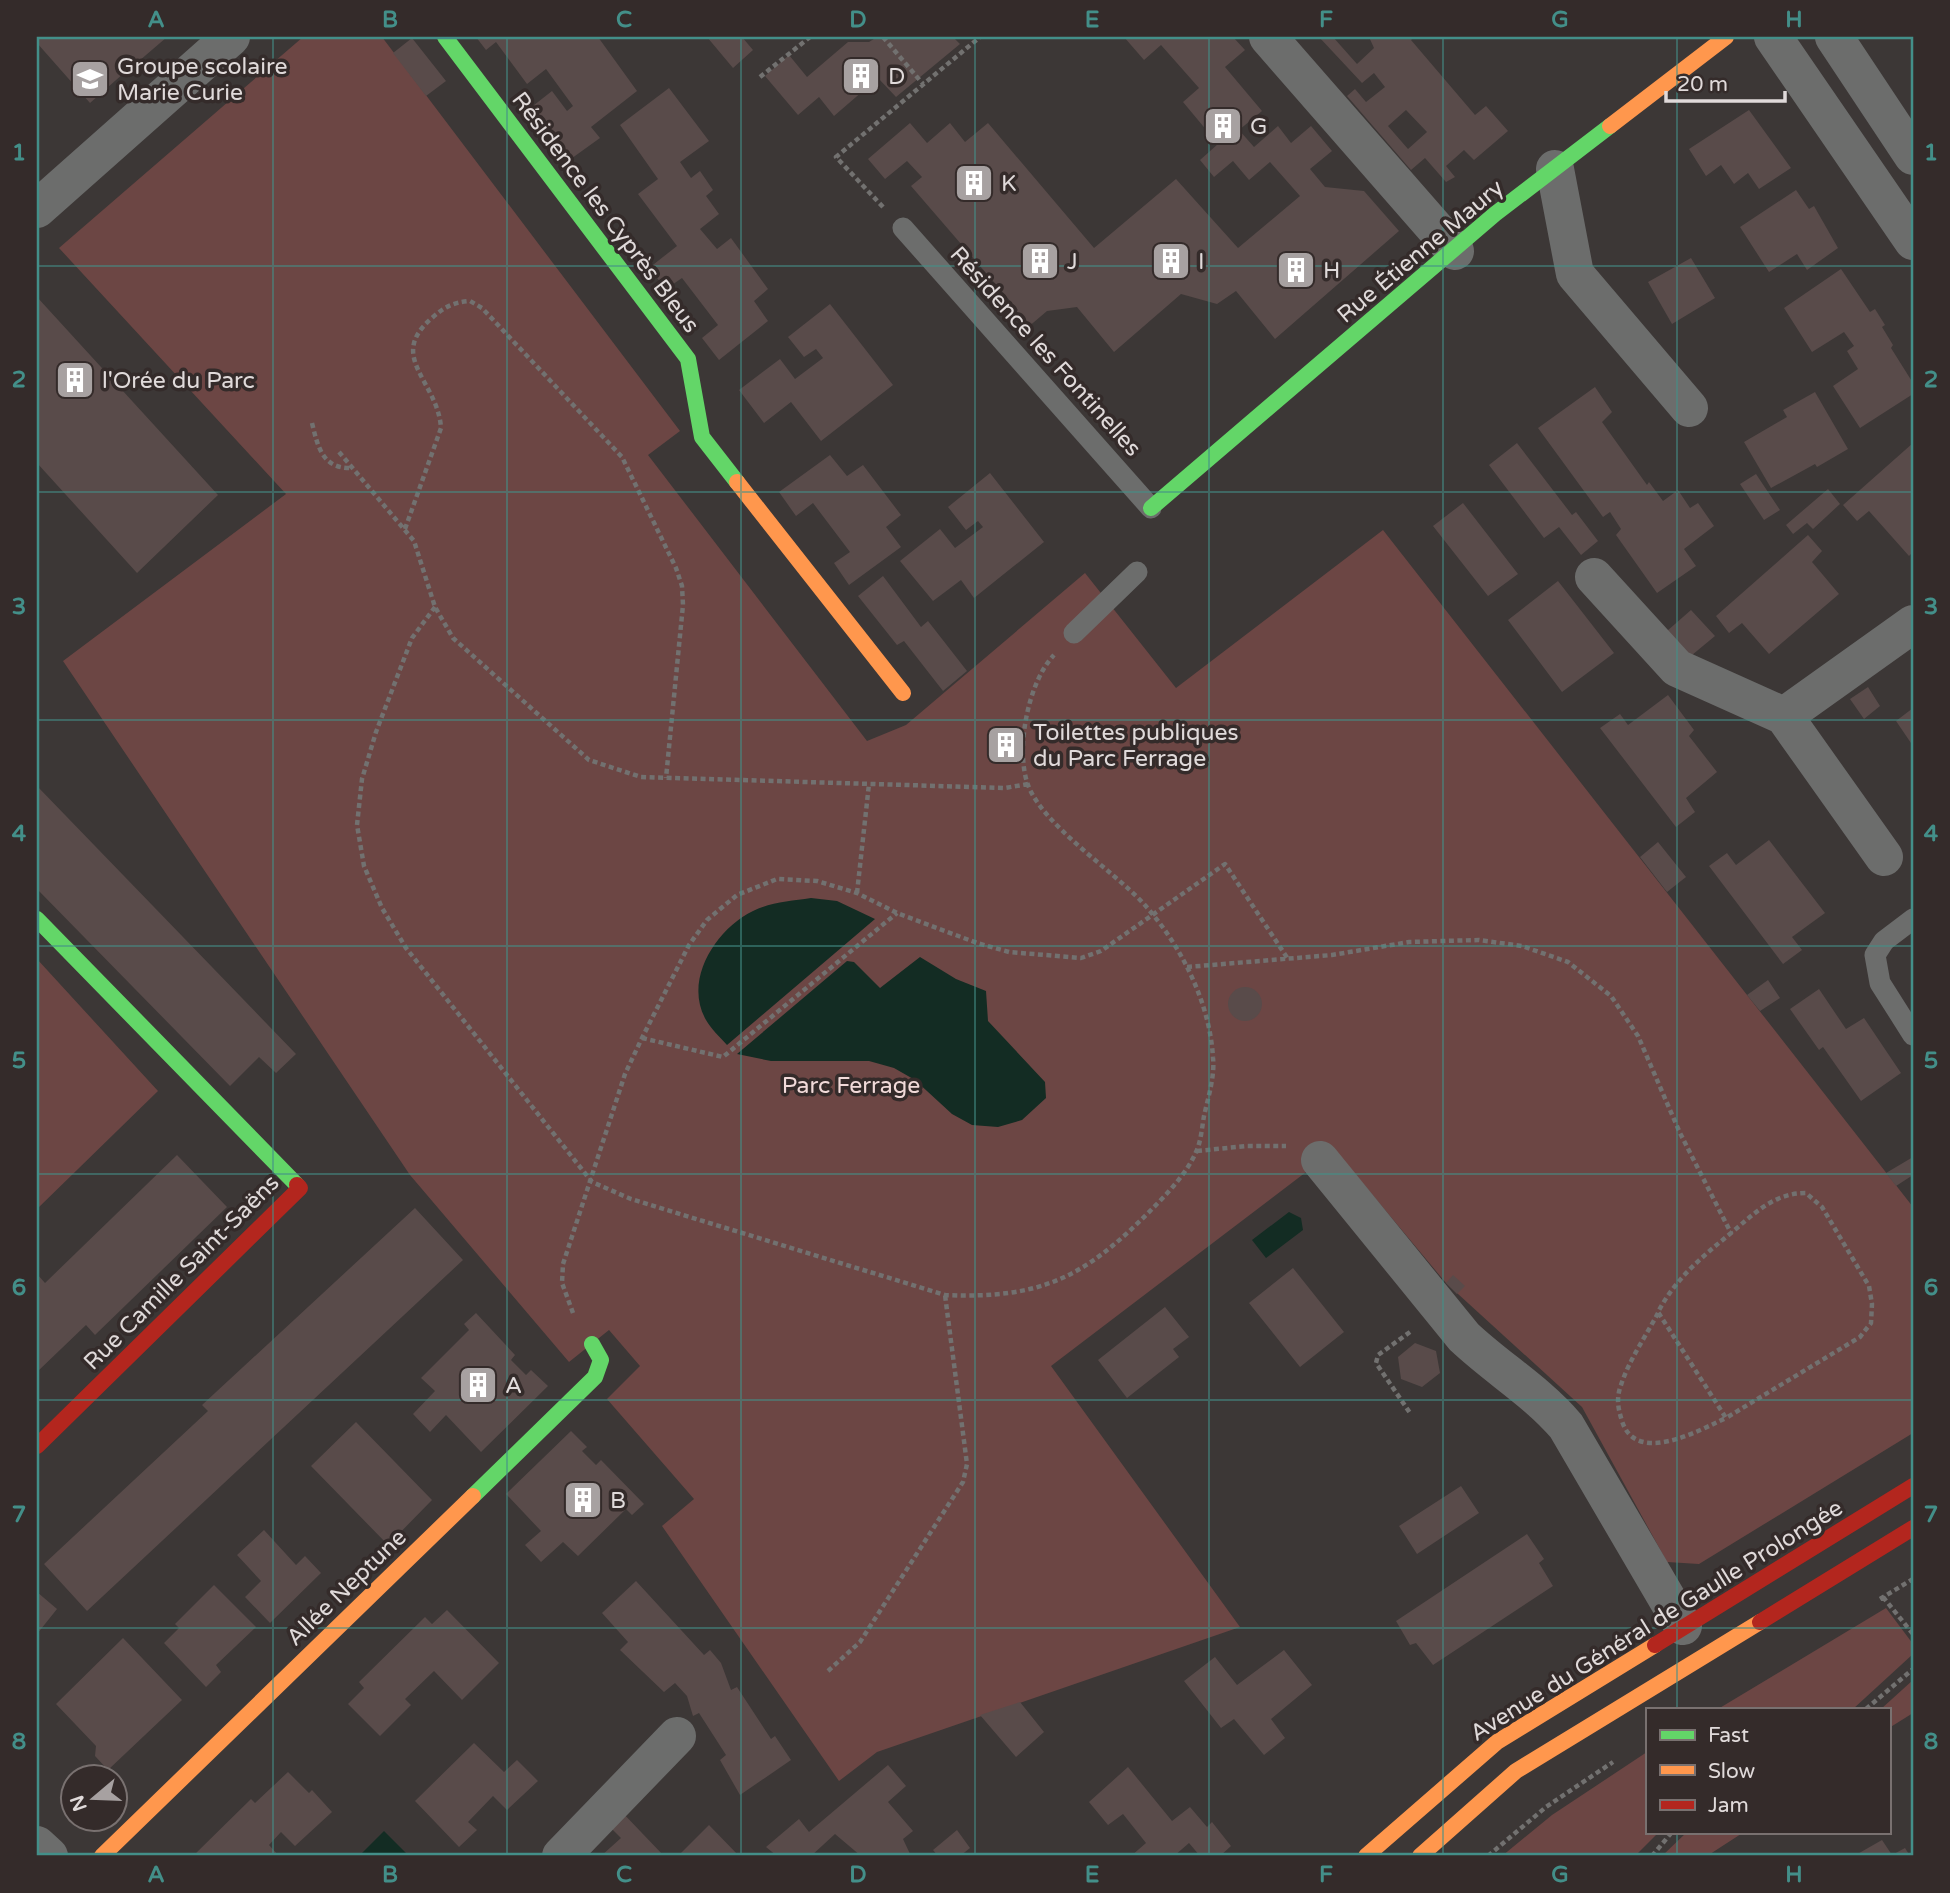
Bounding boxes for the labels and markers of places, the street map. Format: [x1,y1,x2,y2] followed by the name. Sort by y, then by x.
[117,53,287,107] place label: Groupe scolaire Marie Curie
[840,55,882,97] building icon: D
[69,58,111,100] school or university icon: Groupe scolaire Marie Curie
[888,63,905,91] place label: D
[1202,105,1244,147] building icon: G
[1250,113,1267,141] place label: G
[953,162,995,204] building icon: K
[1001,170,1016,198] place label: K
[1019,240,1061,282] building icon: J
[1150,240,1192,282] building icon: I
[1067,248,1078,276] place label: J
[1198,248,1205,276] place label: I
[1275,249,1317,291] building icon: H
[1323,257,1340,285] place label: H
[54,359,96,401] building icon: l'Orée du Parc
[102,367,255,395] place label: l'Orée du Parc
[1033,719,1239,773] place label: Toilettes publiques du Parc Ferrage
[985,724,1027,766] building icon: Toilettes publiques du Parc Ferrage
[457,1364,499,1406] building icon: A
[505,1372,522,1400] place label: A
[562,1479,604,1521] building icon: B
[610,1487,626,1515] place label: B

